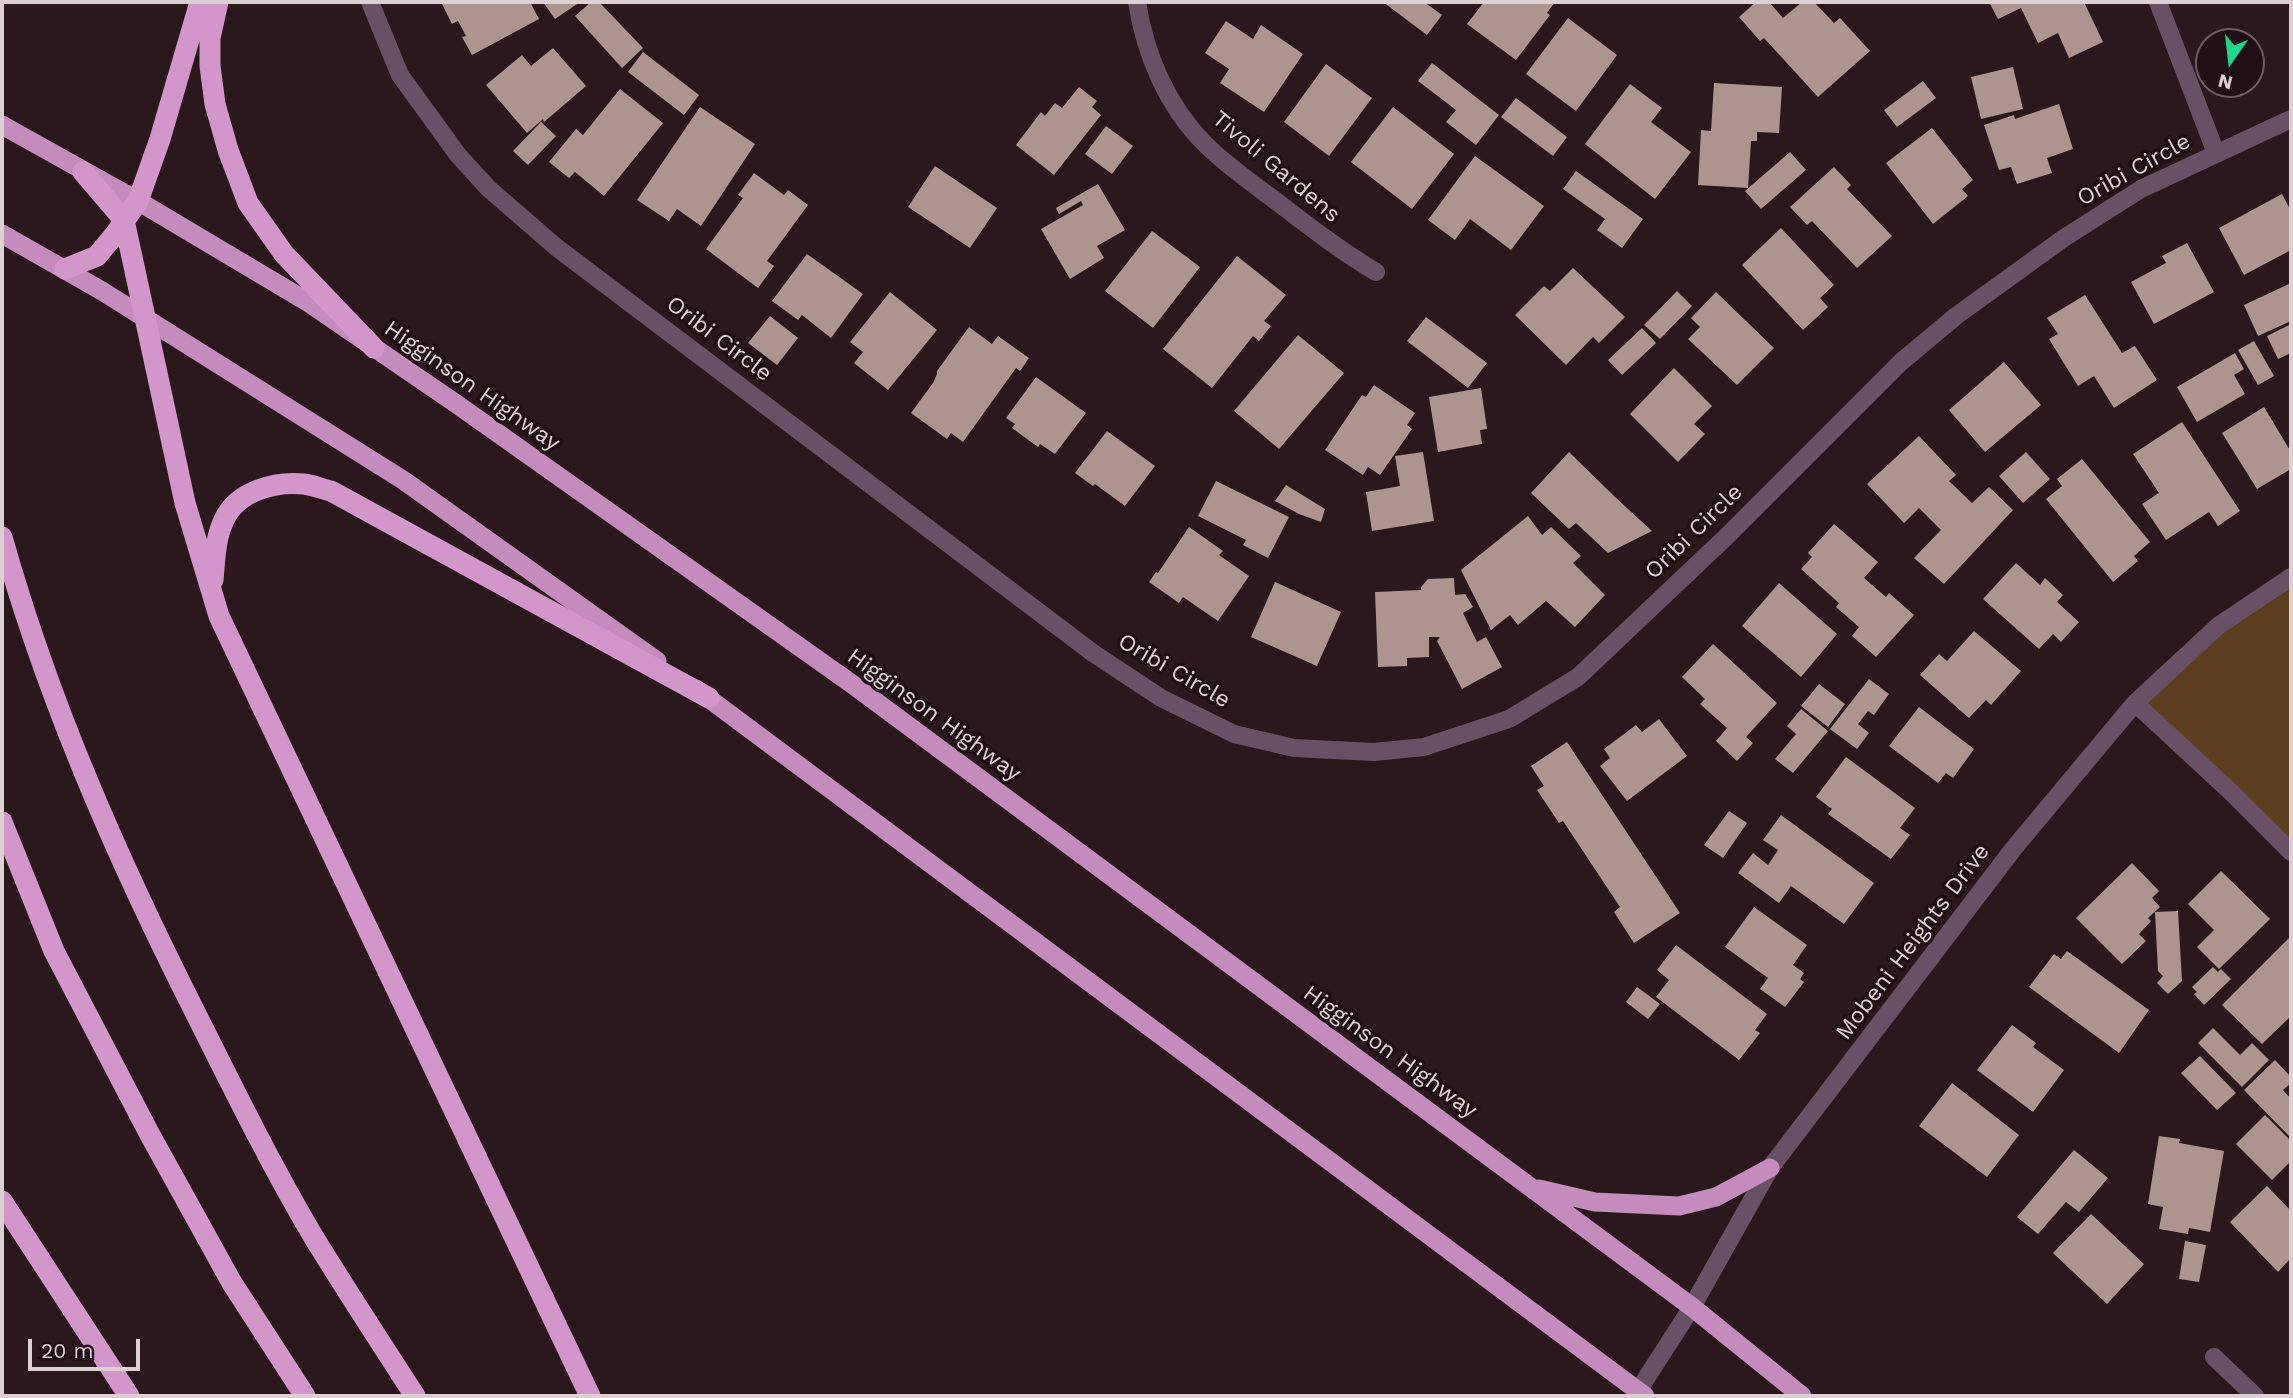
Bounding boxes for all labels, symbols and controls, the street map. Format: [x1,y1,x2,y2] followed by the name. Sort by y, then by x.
[2195,28,2265,98] north arrow
[2216,69,2235,95] text: N
[1206,105,1346,229] street label: Tivoli Gardens
[2073,128,2195,212] street label: Oribi Circle
[661,290,777,388] street label: Oribi Circle
[379,315,565,457] street label: Higginson Highway
[1639,479,1749,585] street label: Oribi Circle
[1113,628,1235,714] street label: Oribi Circle
[842,643,1026,787] street label: Higginson Highway
[1830,839,1996,1045] street label: Mobeni Heights Drive
[1298,980,1482,1124] street label: Higginson Highway
[32,1324,144,1368] scale bar
[41,1338,93,1363] text: 20 m

